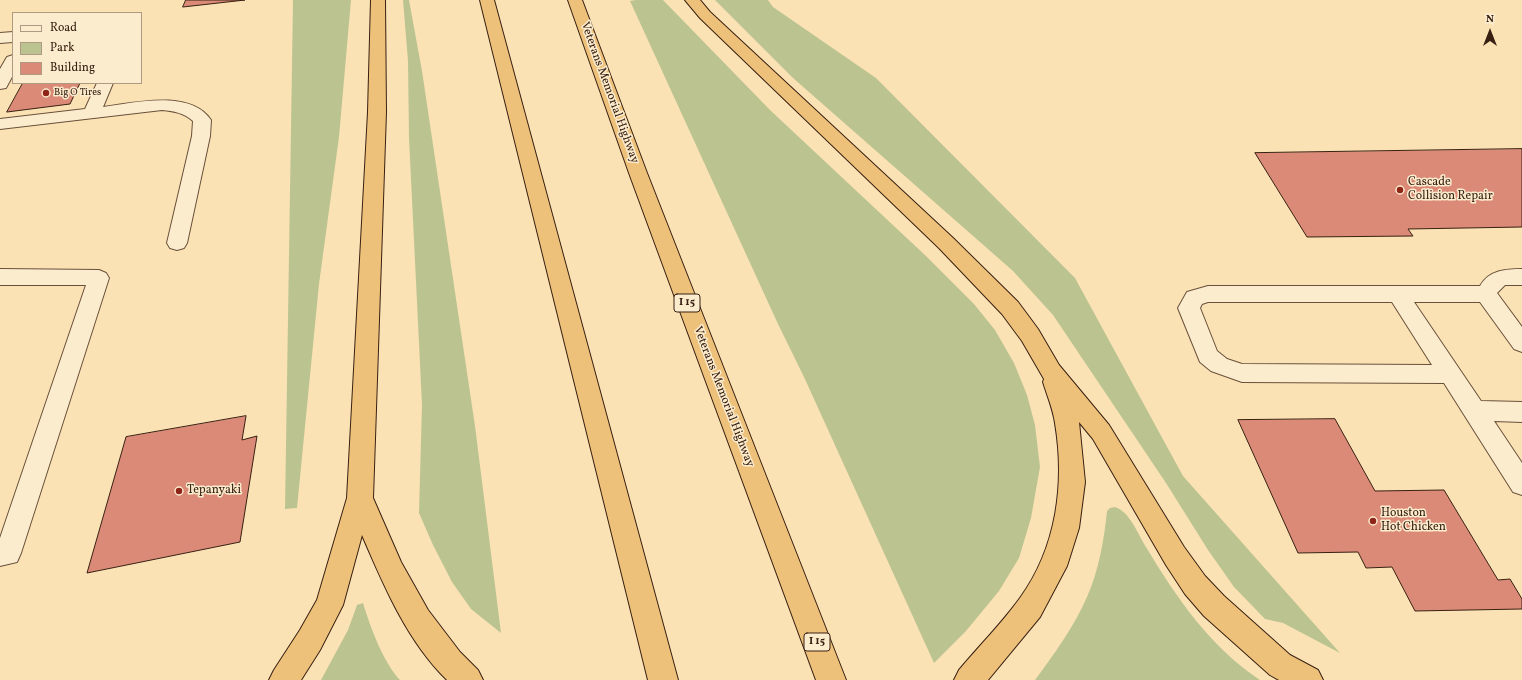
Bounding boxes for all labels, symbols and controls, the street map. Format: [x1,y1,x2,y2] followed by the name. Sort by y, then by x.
[12,12,142,84] legend
[1470,12,1510,52] north arrow
[1486,12,1494,27] text: N
[50,20,77,36] text: Road
[577,20,641,166] street label: Veterans Memorial Highway
[50,40,75,56] text: Park
[50,60,95,76] text: Building
[54,87,101,99] place label: Big O Tires
[41,88,51,98] marker: Big O Tires
[1408,176,1493,204] place label: Cascade Collision Repair
[1395,185,1405,195] marker: Cascade Collision Repair
[674,294,700,312] road number: I 15
[690,325,756,469] street label: Veterans Memorial Highway
[187,484,241,498] place label: Tepanyaki
[174,486,184,496] marker: Tepanyaki
[1381,507,1446,535] place label: Houston Hot Chicken
[1368,516,1378,526] marker: Houston Hot Chicken
[804,633,830,651] road number: I 15

